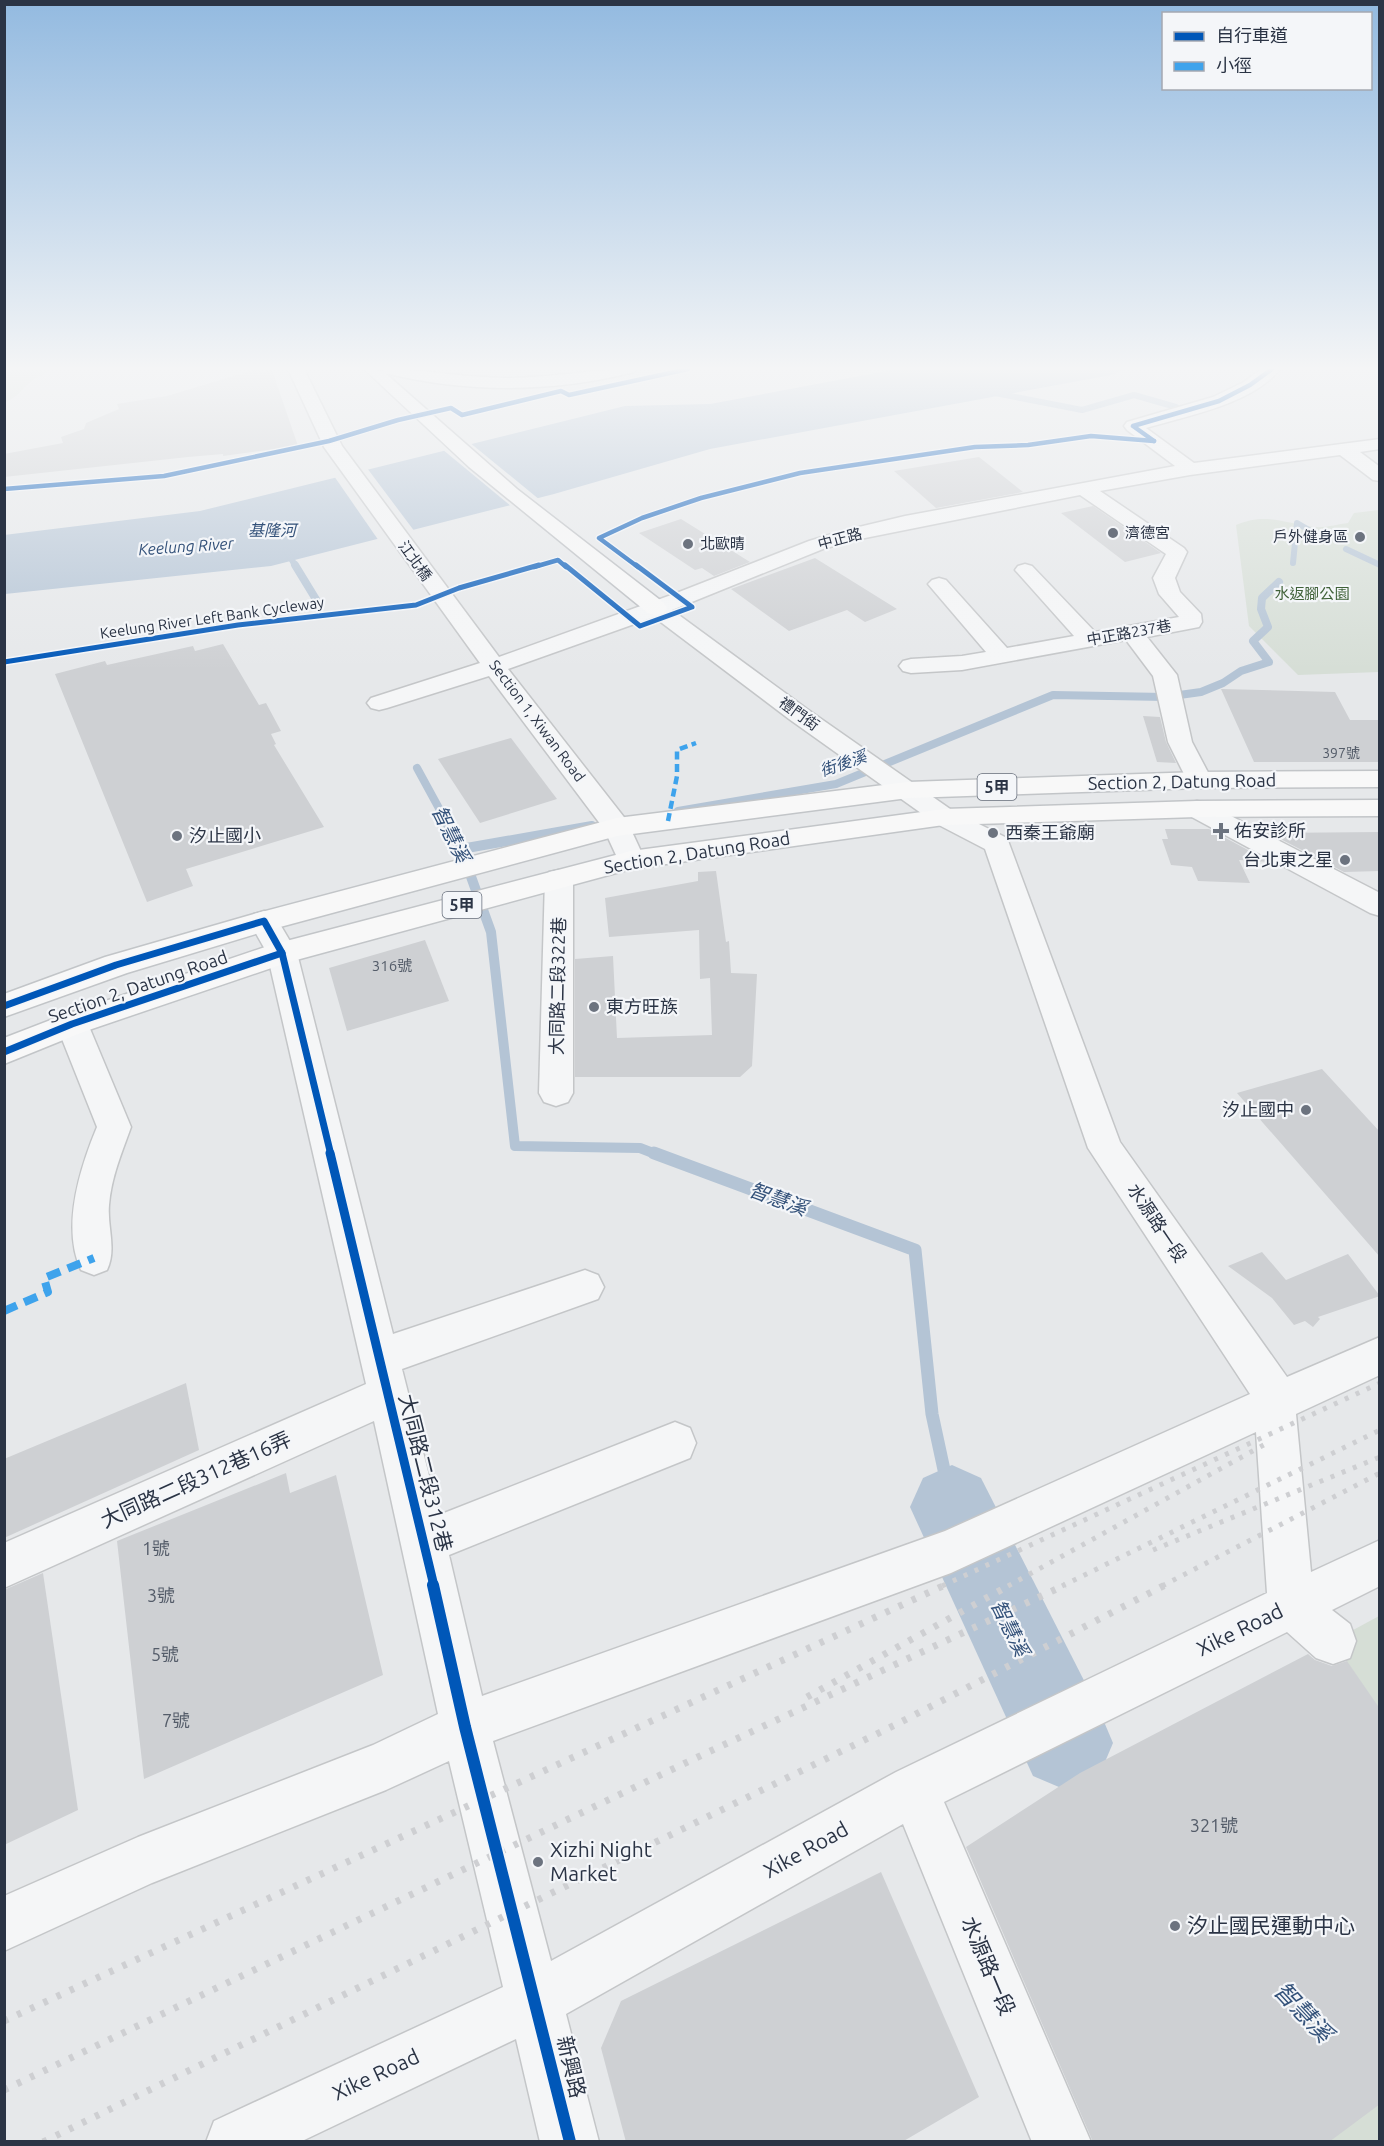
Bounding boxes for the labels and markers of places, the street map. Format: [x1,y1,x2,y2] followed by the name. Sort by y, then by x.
[1125,524,1170,541] place label: 濟德宮
[1106,526,1120,540] marker: 濟德宮
[1273,528,1348,545] place label: 戶外健身區
[1353,530,1367,544] marker: 戶外健身區
[700,535,745,552] place label: 北歐晴
[681,537,695,551] marker: 北歐晴
[1234,820,1306,840] place label: 佑安診所
[1005,822,1095,842] place label: 西秦王爺廟
[1212,822,1230,840] marker: 佑安診所
[189,825,261,845] place label: 汐止國小
[986,826,1000,840] marker: 西秦王爺廟
[170,829,184,843] marker: 汐止國小
[1243,849,1333,869] place label: 台北東之星
[1338,853,1352,867] marker: 台北東之星
[606,996,678,1016] place label: 東方旺族
[587,1000,601,1014] marker: 東方旺族
[1222,1099,1294,1119] place label: 汐止國中
[1299,1103,1313,1117] marker: 汐止國中
[550,1837,652,1885] place label: Xizhi Night Market
[531,1855,545,1869] marker: Xizhi Night Market
[1187,1913,1355,1937] place label: 汐止國民運動中心
[1168,1919,1182,1933] marker: 汐止國民運動中心

